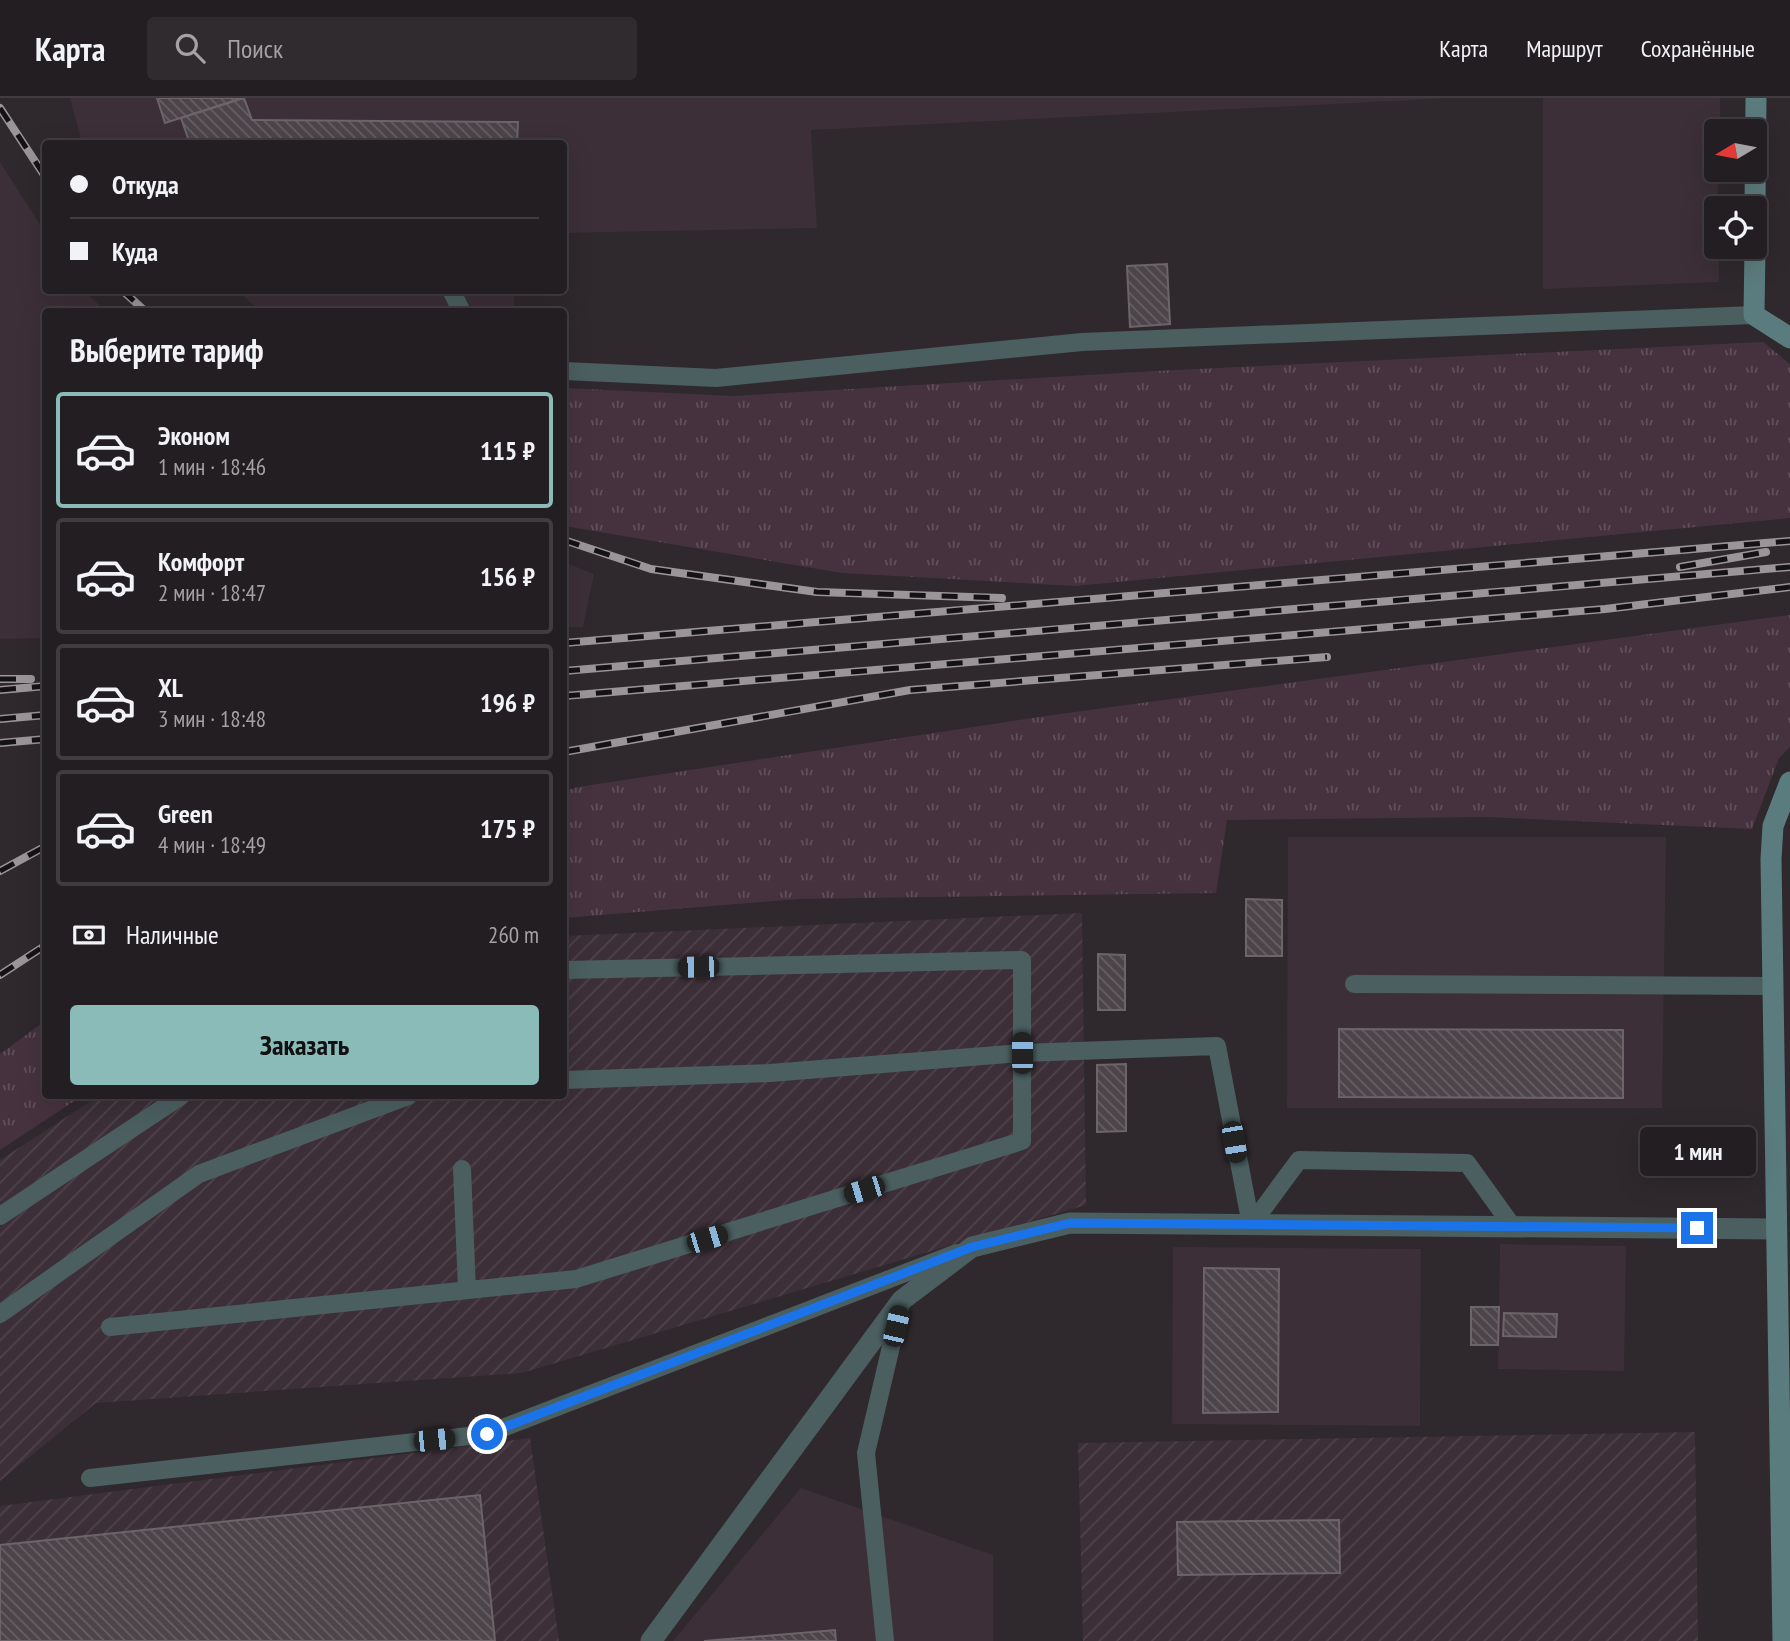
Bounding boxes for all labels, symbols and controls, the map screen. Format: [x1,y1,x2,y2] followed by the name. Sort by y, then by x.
[147,17,637,80] search box
[35,27,105,70] text: Карта
[171,29,209,67] icon: search
[227,32,283,65] text: Поиск
[1439,33,1488,64] text: Карта
[1526,33,1603,64] text: Маршрут
[1641,33,1755,64] text: Сохранённые
[1704,119,1768,182] north arrow
[1704,119,1767,259] map controls
[112,168,179,201] text: Откуда
[1704,196,1767,259] button: locate
[112,235,158,268] text: Куда
[70,329,264,371] text: Выберите тариф
[74,419,137,482] icon: car
[158,419,230,452] text: Эконом
[480,434,535,467] text: 115 ₽
[158,452,266,481] text: 1 мин · 18:46
[74,545,137,608] icon: car
[158,545,244,578] text: Комфорт
[480,560,535,593] text: 156 ₽
[158,578,266,607] text: 2 мин · 18:47
[74,671,137,734] icon: car
[158,671,183,704] text: XL
[480,686,535,719] text: 196 ₽
[158,704,266,733] text: 3 мин · 18:48
[74,797,137,860] icon: car
[158,797,213,830] text: Green
[480,812,535,845] text: 175 ₽
[158,830,266,859] text: 4 мин · 18:49
[70,916,108,954] icon: cash
[126,918,219,951] text: Наличные
[488,920,539,949] text: 260 m
[677,956,720,978] car
[70,1005,539,1085] button: Заказать
[1012,1032,1033,1074] car
[1221,1119,1248,1165] car
[1639,1126,1755,1176] callout: 1 мин
[1673,1137,1723,1166] text: 1 мин
[841,1174,888,1206] car
[1681,1212,1713,1244] route end
[684,1223,731,1255] car
[882,1303,911,1349] car
[471,1418,503,1450] route start
[413,1427,456,1453] car

